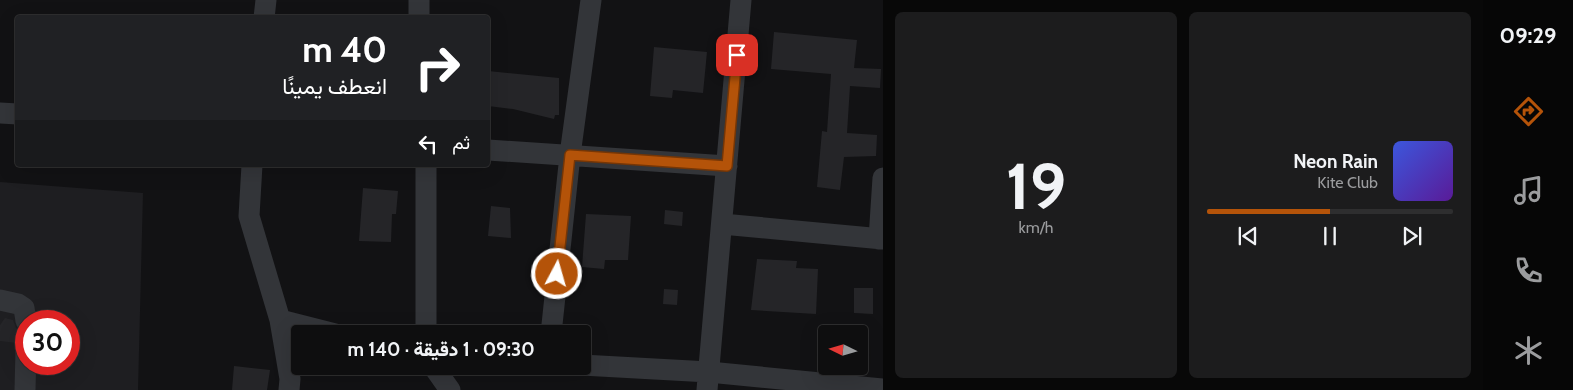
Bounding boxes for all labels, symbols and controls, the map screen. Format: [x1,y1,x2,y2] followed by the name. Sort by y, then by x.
[1500,22,1556,49] text: 09:29
[302,28,387,71] text: 40 m
[716,34,758,76] pin
[405,35,470,100] icon: right
[723,41,751,69] icon: arrive
[282,73,387,100] text: انعطف يمينًا
[1511,94,1546,129] icon: directions
[414,130,442,158] icon: left
[452,131,470,154] text: ثم
[1006,146,1066,225] text: 19
[1293,150,1378,173] text: Neon Rain
[1317,173,1378,192] text: Kite Club
[1511,173,1546,208] icon: music
[1018,218,1054,237] text: km/h
[1234,222,1262,250] icon: previous
[1316,222,1344,250] icon: pause
[1398,222,1426,250] icon: next
[530,247,582,299] position arrow
[1511,253,1546,288] icon: phone
[15,310,80,375] speed limit sign: 30
[818,325,868,375] north arrow
[818,325,868,375] map controls
[1511,333,1546,368] icon: climate
[347,338,535,361] text: 09:30 · 1 دقيقة · 140 m

